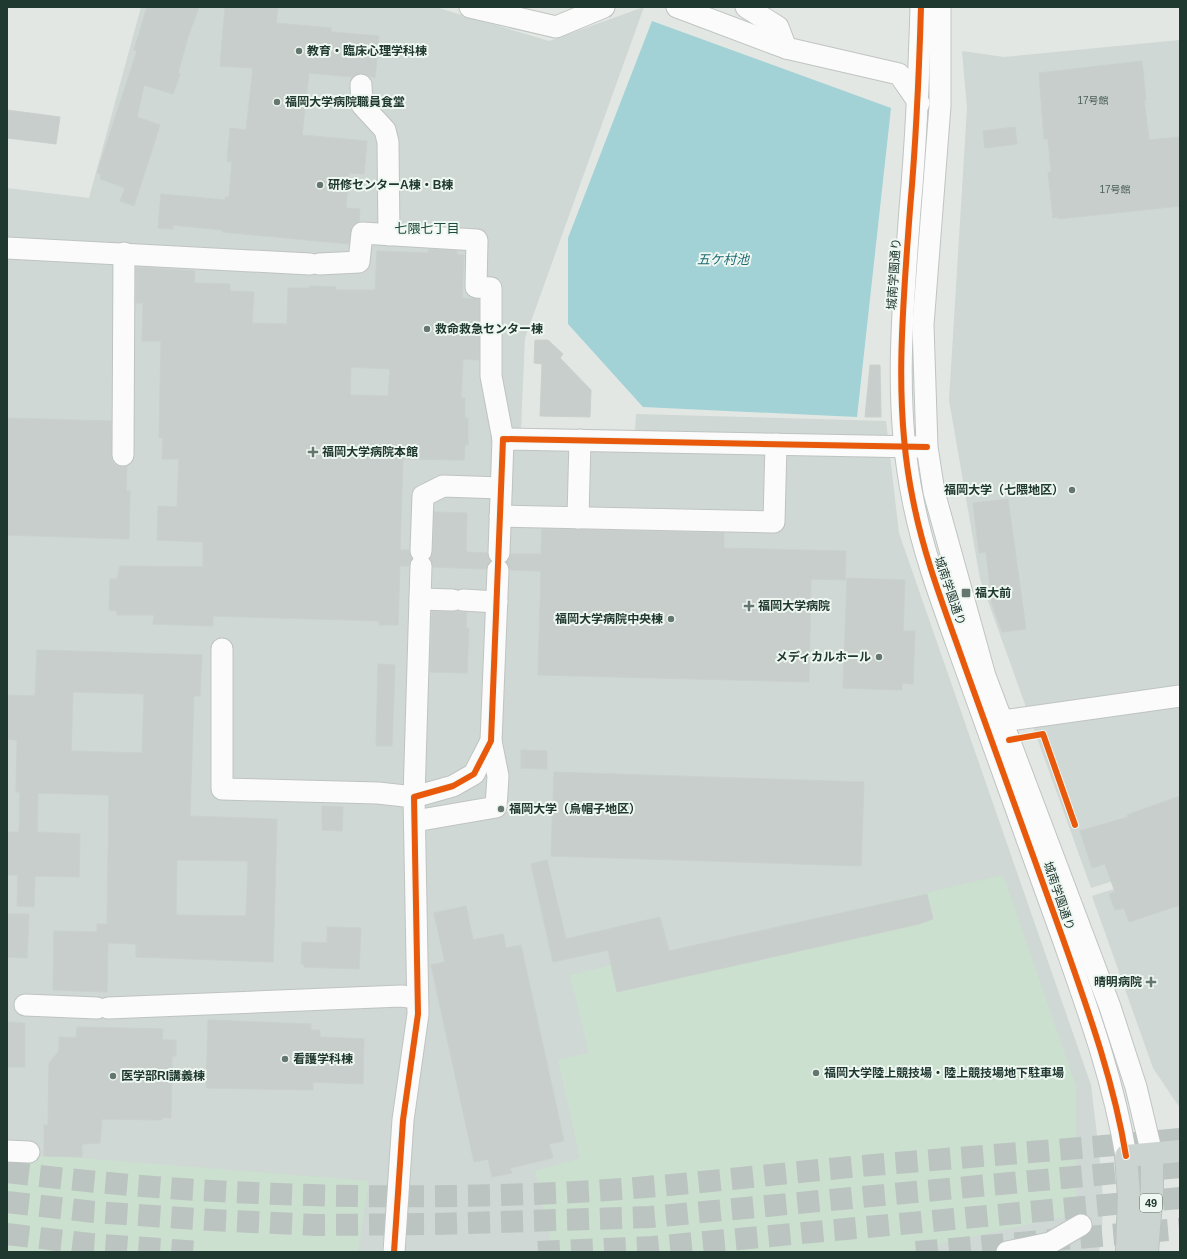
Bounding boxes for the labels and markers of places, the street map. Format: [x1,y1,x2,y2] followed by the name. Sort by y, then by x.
[307,44,427,58] place label: 教育・臨床心理学科棟
[294,46,304,56] marker: 教育・臨床心理学科棟
[285,95,405,109] place label: 福岡大学病院職員食堂
[272,97,282,107] marker: 福岡大学病院職員食堂
[328,178,453,192] place label: 研修センターA棟・B棟
[315,180,325,190] marker: 研修センターA棟・B棟
[435,322,543,336] place label: 救命救急センター棟
[422,324,432,334] marker: 救命救急センター棟
[322,445,418,459] place label: 福岡大学病院本館
[307,446,319,458] marker: 福岡大学病院本館
[944,483,1064,497] place label: 福岡大学（七隈地区）
[1067,485,1077,495] marker: 福岡大学（七隈地区）
[975,586,1011,600] place label: 福大前
[960,587,972,599] marker: 福大前
[758,599,830,613] place label: 福岡大学病院
[743,600,755,612] marker: 福岡大学病院
[555,612,663,626] place label: 福岡大学病院中央棟
[666,614,676,624] marker: 福岡大学病院中央棟
[776,650,871,664] place label: メディカルホール
[874,652,884,662] marker: メディカルホール
[509,802,641,816] place label: 福岡大学（烏帽子地区）
[496,804,506,814] marker: 福岡大学（烏帽子地区）
[1094,975,1142,989] place label: 晴明病院
[1145,976,1157,988] marker: 晴明病院
[293,1052,353,1066] place label: 看護学科棟
[280,1054,290,1064] marker: 看護学科棟
[824,1066,1064,1080] place label: 福岡大学陸上競技場・陸上競技場地下駐車場
[811,1068,821,1078] marker: 福岡大学陸上競技場・陸上競技場地下駐車場
[121,1069,205,1083] place label: 医学部RI講義棟
[108,1071,118,1081] marker: 医学部RI講義棟

